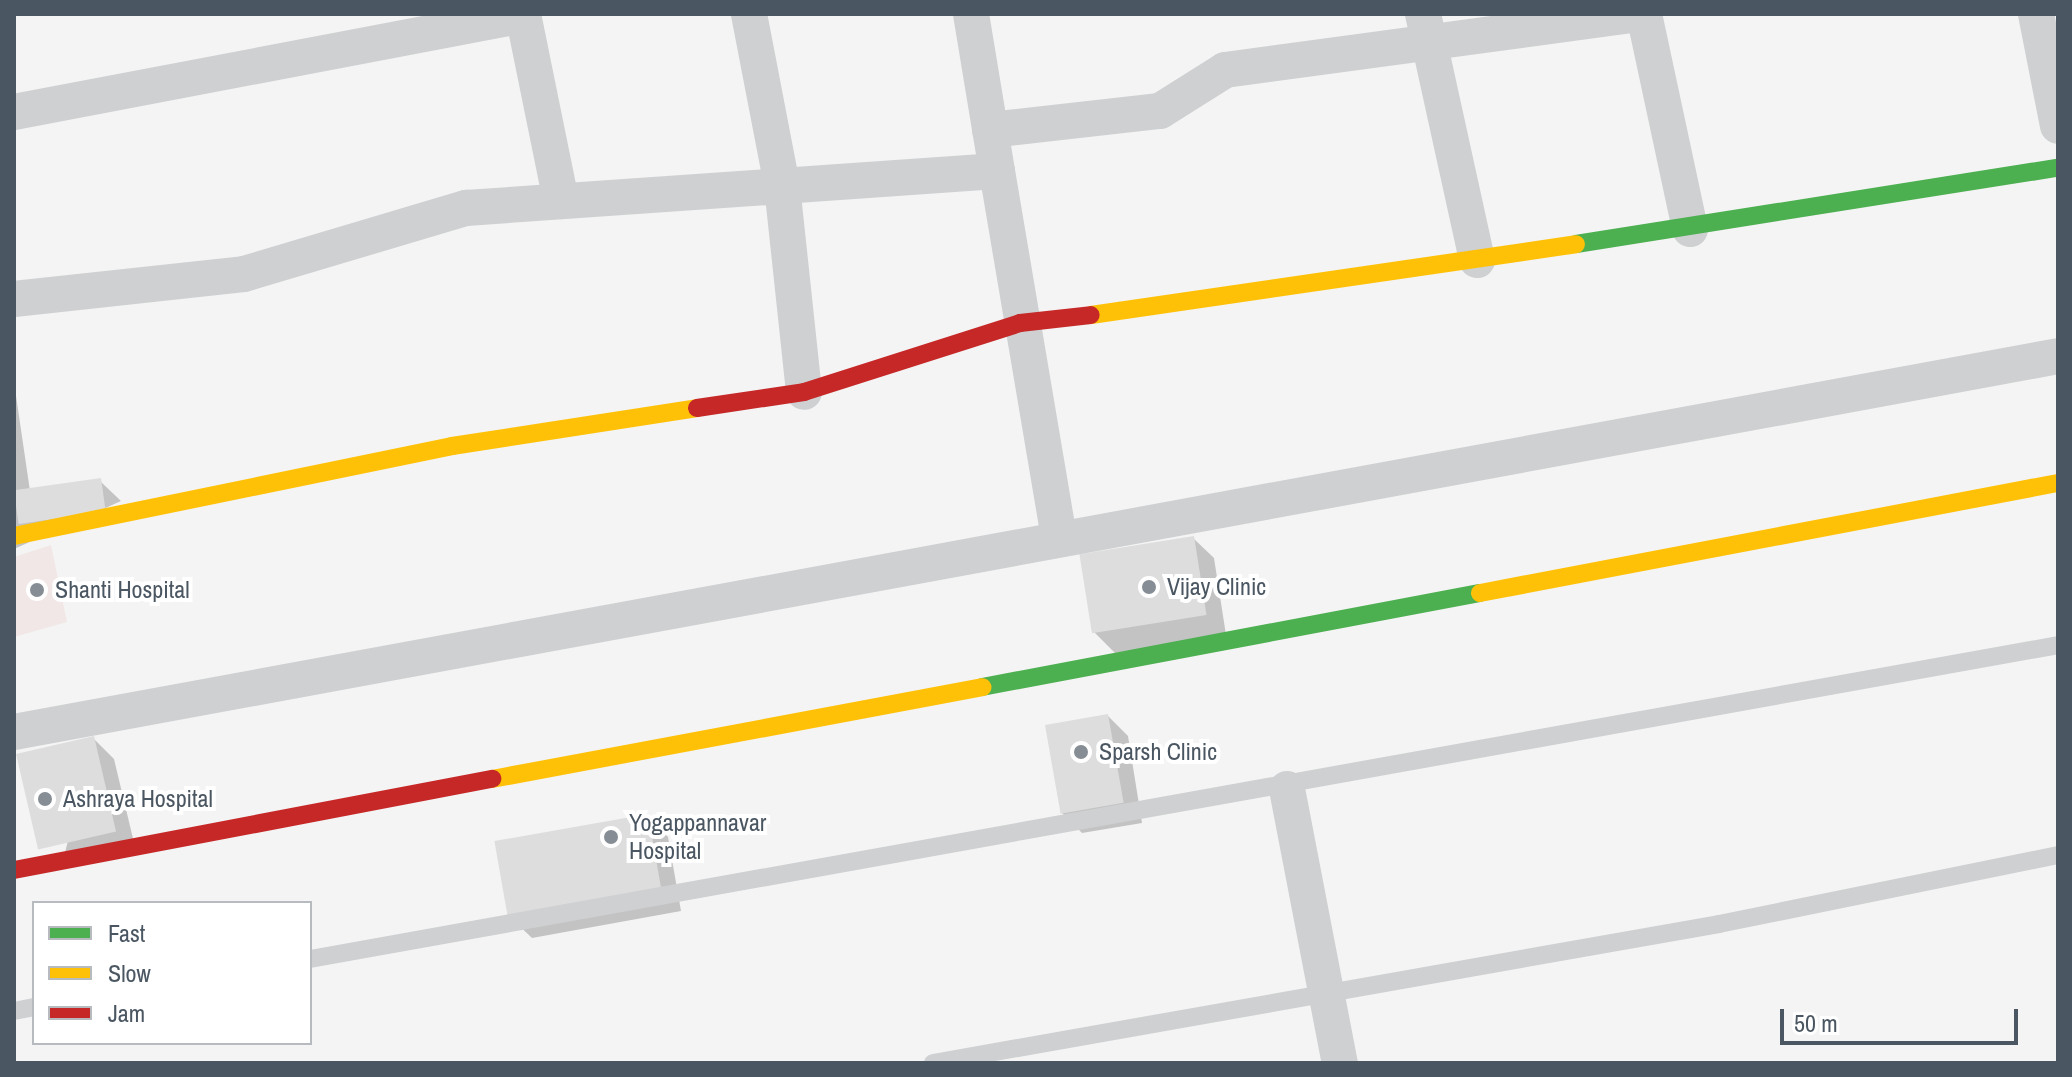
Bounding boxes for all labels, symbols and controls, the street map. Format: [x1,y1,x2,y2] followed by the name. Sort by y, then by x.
[1167,573,1266,601] place label: Vijay Clinic
[55,576,190,604] place label: Shanti Hospital
[1138,576,1160,598] marker: Vijay Clinic
[26,579,48,601] marker: Shanti Hospital
[1099,738,1217,766] place label: Sparsh Clinic
[1070,741,1092,763] marker: Sparsh Clinic
[63,785,213,813] place label: Ashraya Hospital
[34,788,56,810] marker: Ashraya Hospital
[629,809,766,865] place label: Yogappannavar Hospital
[600,826,622,848] marker: Yogappannavar Hospital
[32,901,312,1045] legend
[108,917,145,949] text: Fast
[108,957,151,989] text: Slow
[1784,993,2022,1043] scale bar
[108,997,145,1029] text: Jam
[1794,1007,1838,1039] text: 50 m

